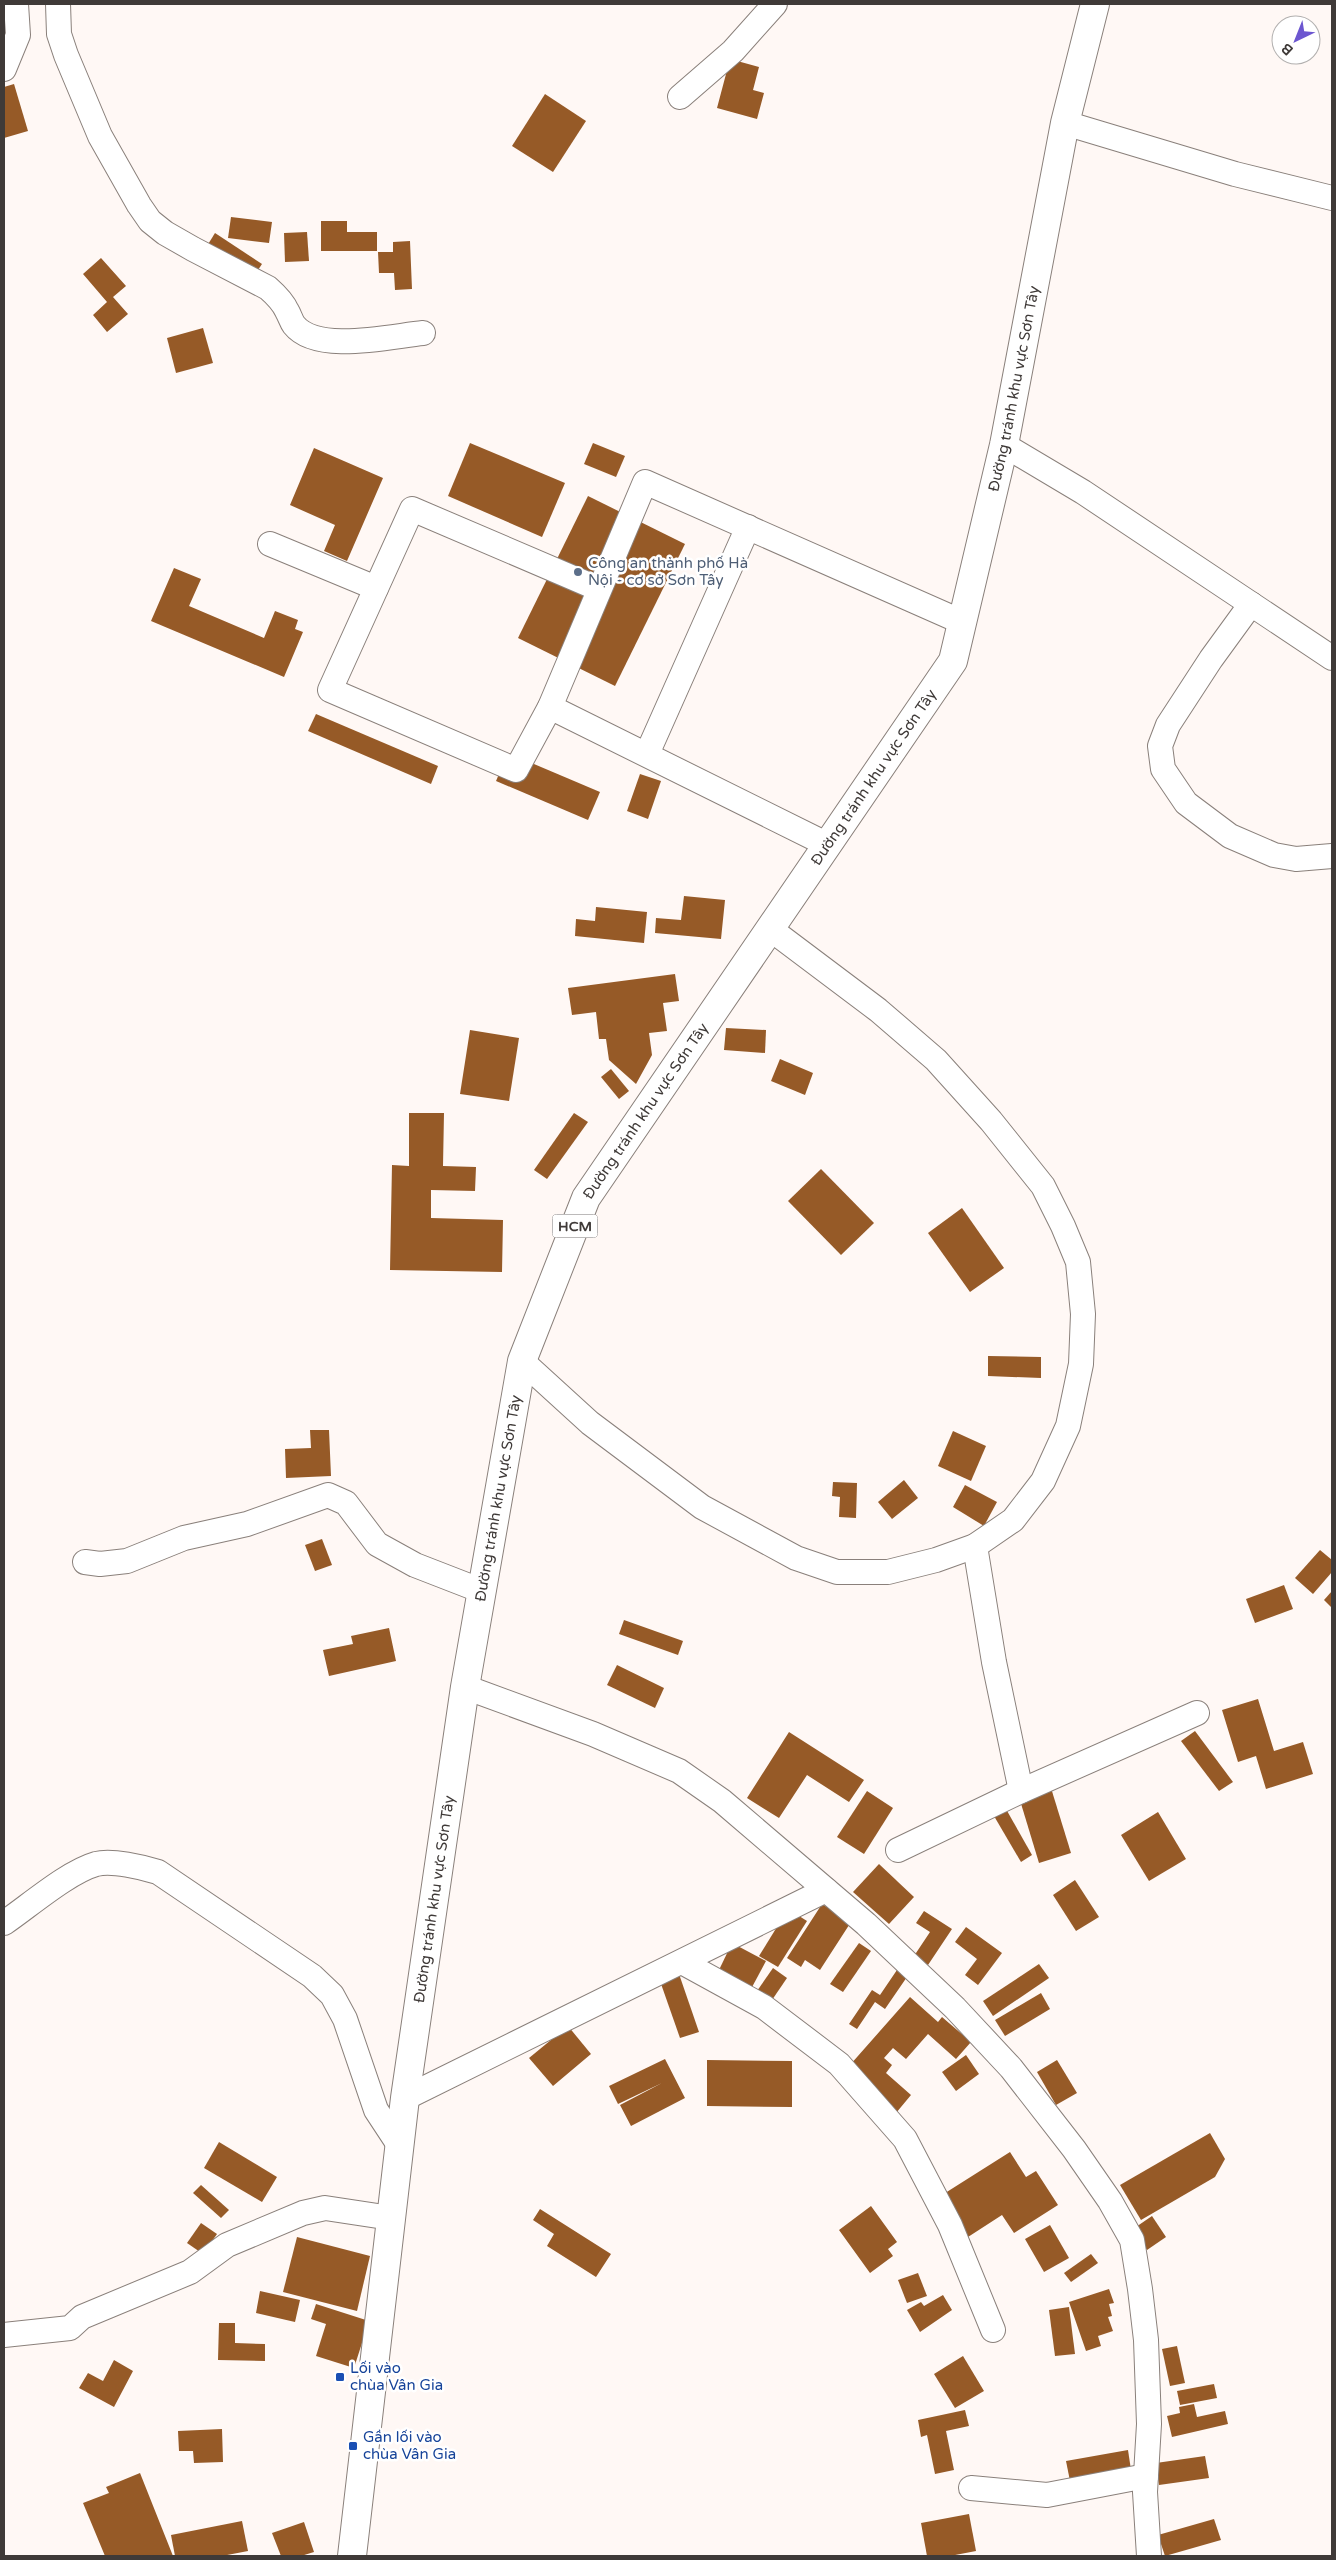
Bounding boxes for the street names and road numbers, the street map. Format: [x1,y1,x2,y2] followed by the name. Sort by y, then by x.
[984,284,1043,493] street label: Đường tránh khu vực Sơn Tây
[807,686,940,869] street label: Đường tránh khu vực Sơn Tây
[579,1019,712,1202] street label: Đường tránh khu vực Sơn Tây
[552,1214,598,1238] road number: HCM
[471,1394,525,1603] street label: Đường tránh khu vực Sơn Tây
[410,1794,458,2004] street label: Đường tránh khu vực Sơn Tây

